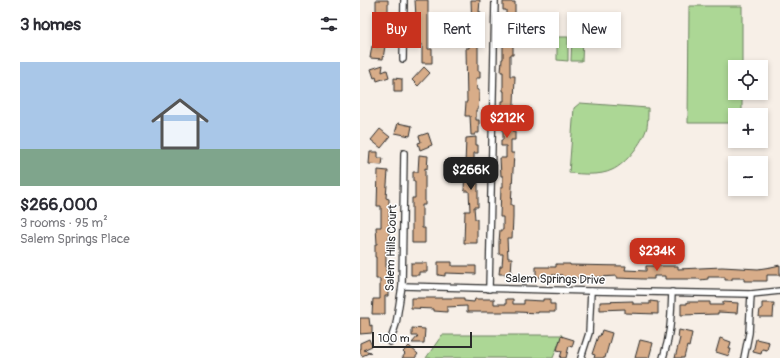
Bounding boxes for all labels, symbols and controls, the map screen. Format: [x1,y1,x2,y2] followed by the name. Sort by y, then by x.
[372,12,421,48] chip: Buy
[429,12,485,48] chip: Rent
[493,12,559,48] chip: Filters
[567,12,621,48] chip: New
[318,13,340,35] icon: filters
[20,14,81,35] text: 3 homes
[728,60,768,196] map controls
[728,60,768,100] button: locate
[144,88,216,160] icon: home
[479,105,535,139] pin: $212K
[728,108,768,148] button: +
[490,110,524,126] text: $212K
[728,156,768,196] button: −
[443,157,499,191] pin: $266K
[452,162,490,178] text: $266K
[20,194,98,215] text: $266,000
[382,204,401,292] street label: Salem Hills Court
[20,215,108,231] text: 3 rooms · 95 m²
[20,231,130,247] text: Salem Springs Place
[629,238,685,272] pin: $234K
[639,243,675,259] text: $234K
[505,271,605,288] street label: Salem Springs Drive
[372,330,472,349] scale bar
[378,332,409,345] text: 100 m

